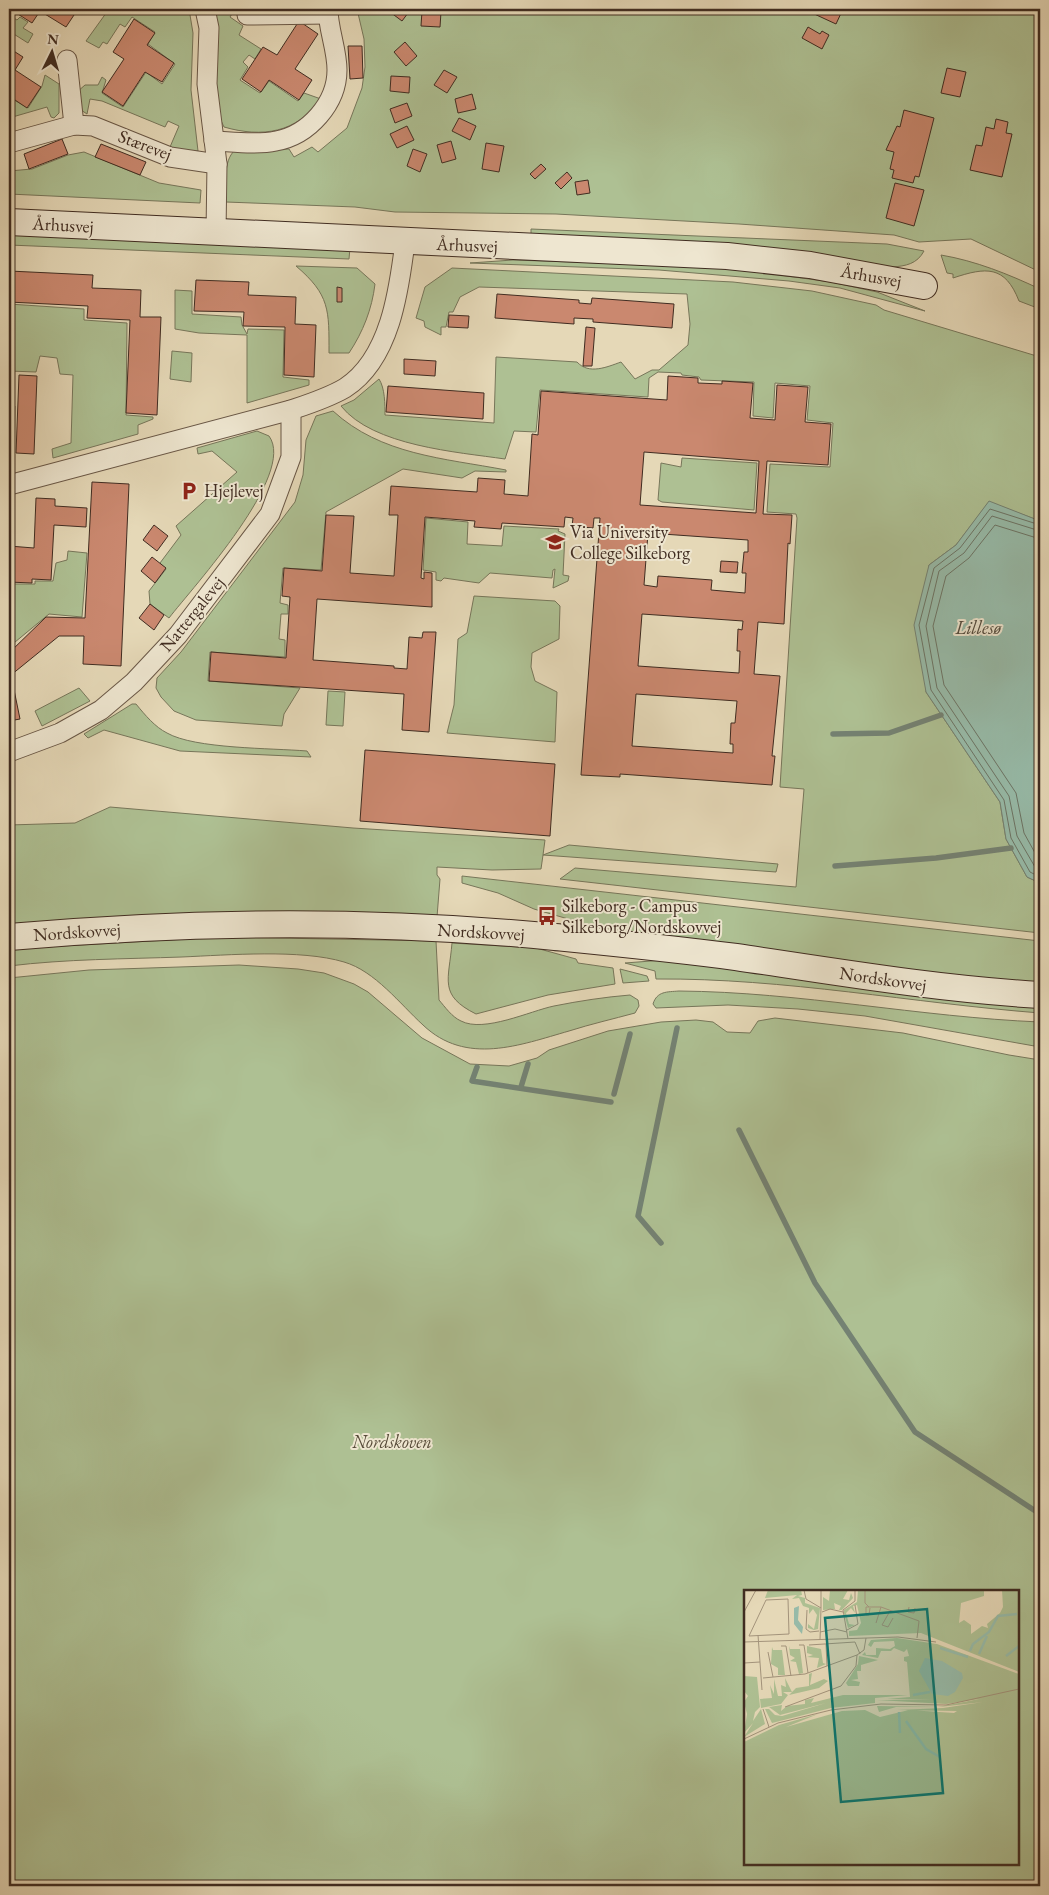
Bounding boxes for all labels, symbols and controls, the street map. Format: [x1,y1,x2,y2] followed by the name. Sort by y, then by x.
[28,28,78,78] north arrow
[47,30,60,49] text: N
[115,124,175,165] street label: Stærevej
[31,211,94,238] street label: Århusvej
[435,232,498,257] street label: Århusvej
[838,259,903,292] street label: Århusvej
[204,479,264,502] place label: Hjejlevej
[178,480,200,502] parking icon: Hjejlevej
[570,520,690,564] place label: Via University College Silkeborg
[544,531,566,553] school or university icon: Via University College Silkeborg
[154,571,229,656] street label: Nattergalevej
[954,615,1002,640] water label: Lillesø
[562,894,721,938] place label: Silkeborg - Campus Silkeborg/Nordskovvej
[536,905,558,927] bus stop icon: Silkeborg - Campus Silkeborg/Nordskovvej
[32,917,121,946] street label: Nordskovvej
[437,918,525,945] street label: Nordskovvej
[838,961,928,996] street label: Nordskovvej
[351,1430,432,1453] park label: Nordskoven
[744,1590,1019,1865] inset map

